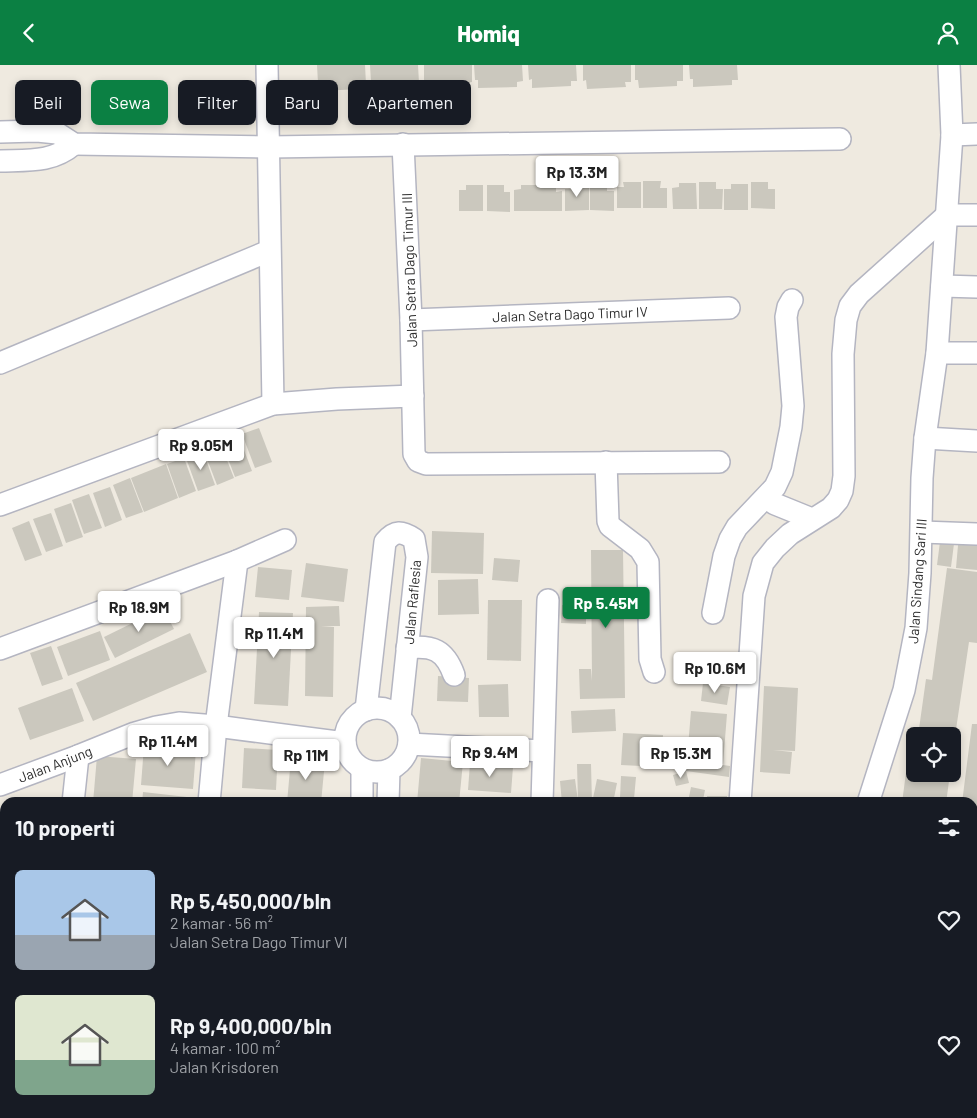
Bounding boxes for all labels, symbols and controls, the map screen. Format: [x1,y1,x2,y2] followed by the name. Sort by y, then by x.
[15,19,43,47] icon: back
[934,19,962,47] icon: person
[457,20,520,46] text: Homiq
[15,80,81,125] chip: Beli
[91,80,168,125] chip: Sewa
[178,80,256,125] chip: Filter
[266,80,338,125] chip: Baru
[348,80,471,125] chip: Apartemen
[525,155,629,198] pin: Rp 13.3M
[547,162,607,181] text: Rp 13.3M
[398,193,420,347] street label: Jalan Setra Dago Timur III
[492,303,648,325] street label: Jalan Setra Dago Timur IV
[149,429,253,471] pin: Rp 9.05M
[169,435,233,454] text: Rp 9.05M
[904,518,930,644] street label: Jalan Sindang Sari III
[400,559,424,645] street label: Jalan Raflesia
[554,587,658,629] pin: Rp 5.45M
[87,591,191,633] pin: Rp 18.9M
[574,593,638,612] text: Rp 5.45M
[109,597,169,616] text: Rp 18.9M
[222,617,326,659] pin: Rp 11.4M
[245,623,304,642] text: Rp 11.4M
[663,651,767,694] pin: Rp 10.6M
[684,658,746,677] text: Rp 10.6M
[116,725,220,767] pin: Rp 11.4M
[906,727,961,782] map controls
[906,727,961,782] button: locate
[139,731,198,750] text: Rp 11.4M
[444,735,536,778] pin: Rp 9.4M
[629,737,733,779] pin: Rp 15.3M
[265,739,347,781] pin: Rp 11M
[16,742,94,786] street label: Jalan Anjung
[462,742,518,761] text: Rp 9.4M
[651,743,711,762] text: Rp 15.3M
[284,745,329,764] text: Rp 11M
[935,813,963,841] icon: filters
[15,815,115,840] text: 10 properti
[170,888,331,913] text: Rp 5,450,000/bln
[55,890,115,950] icon: home
[935,906,963,934] icon: heart
[170,913,273,932] text: 2 kamar · 56 m²
[170,932,348,951] text: Jalan Setra Dago Timur VI
[170,1013,332,1038] text: Rp 9,400,000/bln
[55,1015,115,1075] icon: home
[935,1031,963,1059] icon: heart
[170,1038,280,1057] text: 4 kamar · 100 m²
[170,1057,279,1076] text: Jalan Krisdoren

